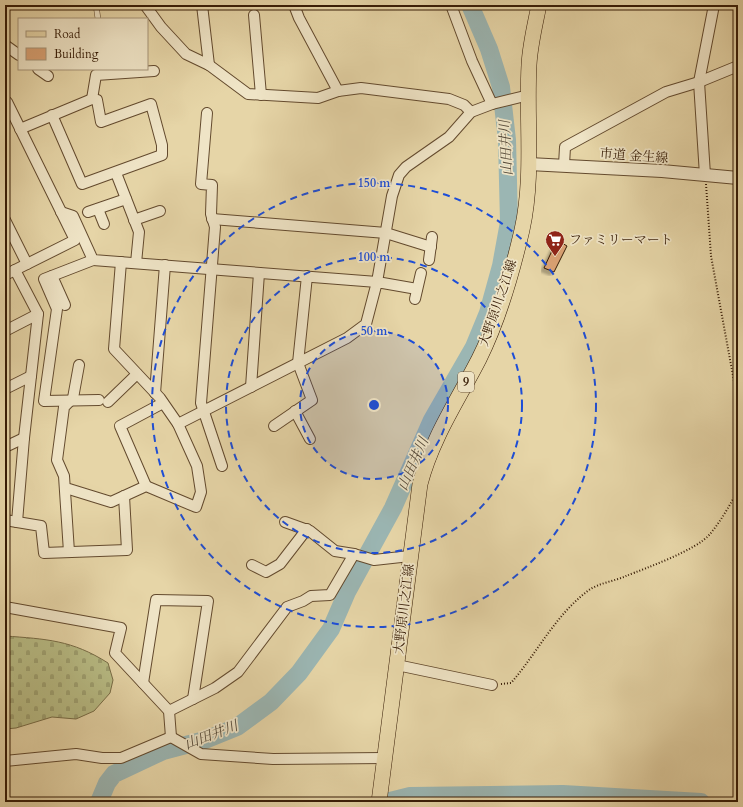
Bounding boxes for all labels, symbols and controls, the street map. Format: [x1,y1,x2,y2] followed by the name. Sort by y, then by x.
[18,18,148,70] legend
[54,26,81,42] text: Road
[54,46,99,62] text: Building
[495,118,517,176] water label: 山田井川
[599,145,669,167] street label: 市道 金生線
[358,175,391,191] text: 150 m
[544,229,566,257] supermarket icon: ファミリーマート
[569,231,673,249] place label: ファミリーマート
[358,249,391,265] text: 100 m
[475,257,521,349] street label: 大野原川之江線
[361,323,388,339] text: 50 m
[458,372,474,392] road number: 9
[367,398,381,412] centre of rings
[393,433,434,493] water label: 山田井川
[390,563,418,655] street label: 大野原川之江線
[181,715,242,754] water label: 山田井川

